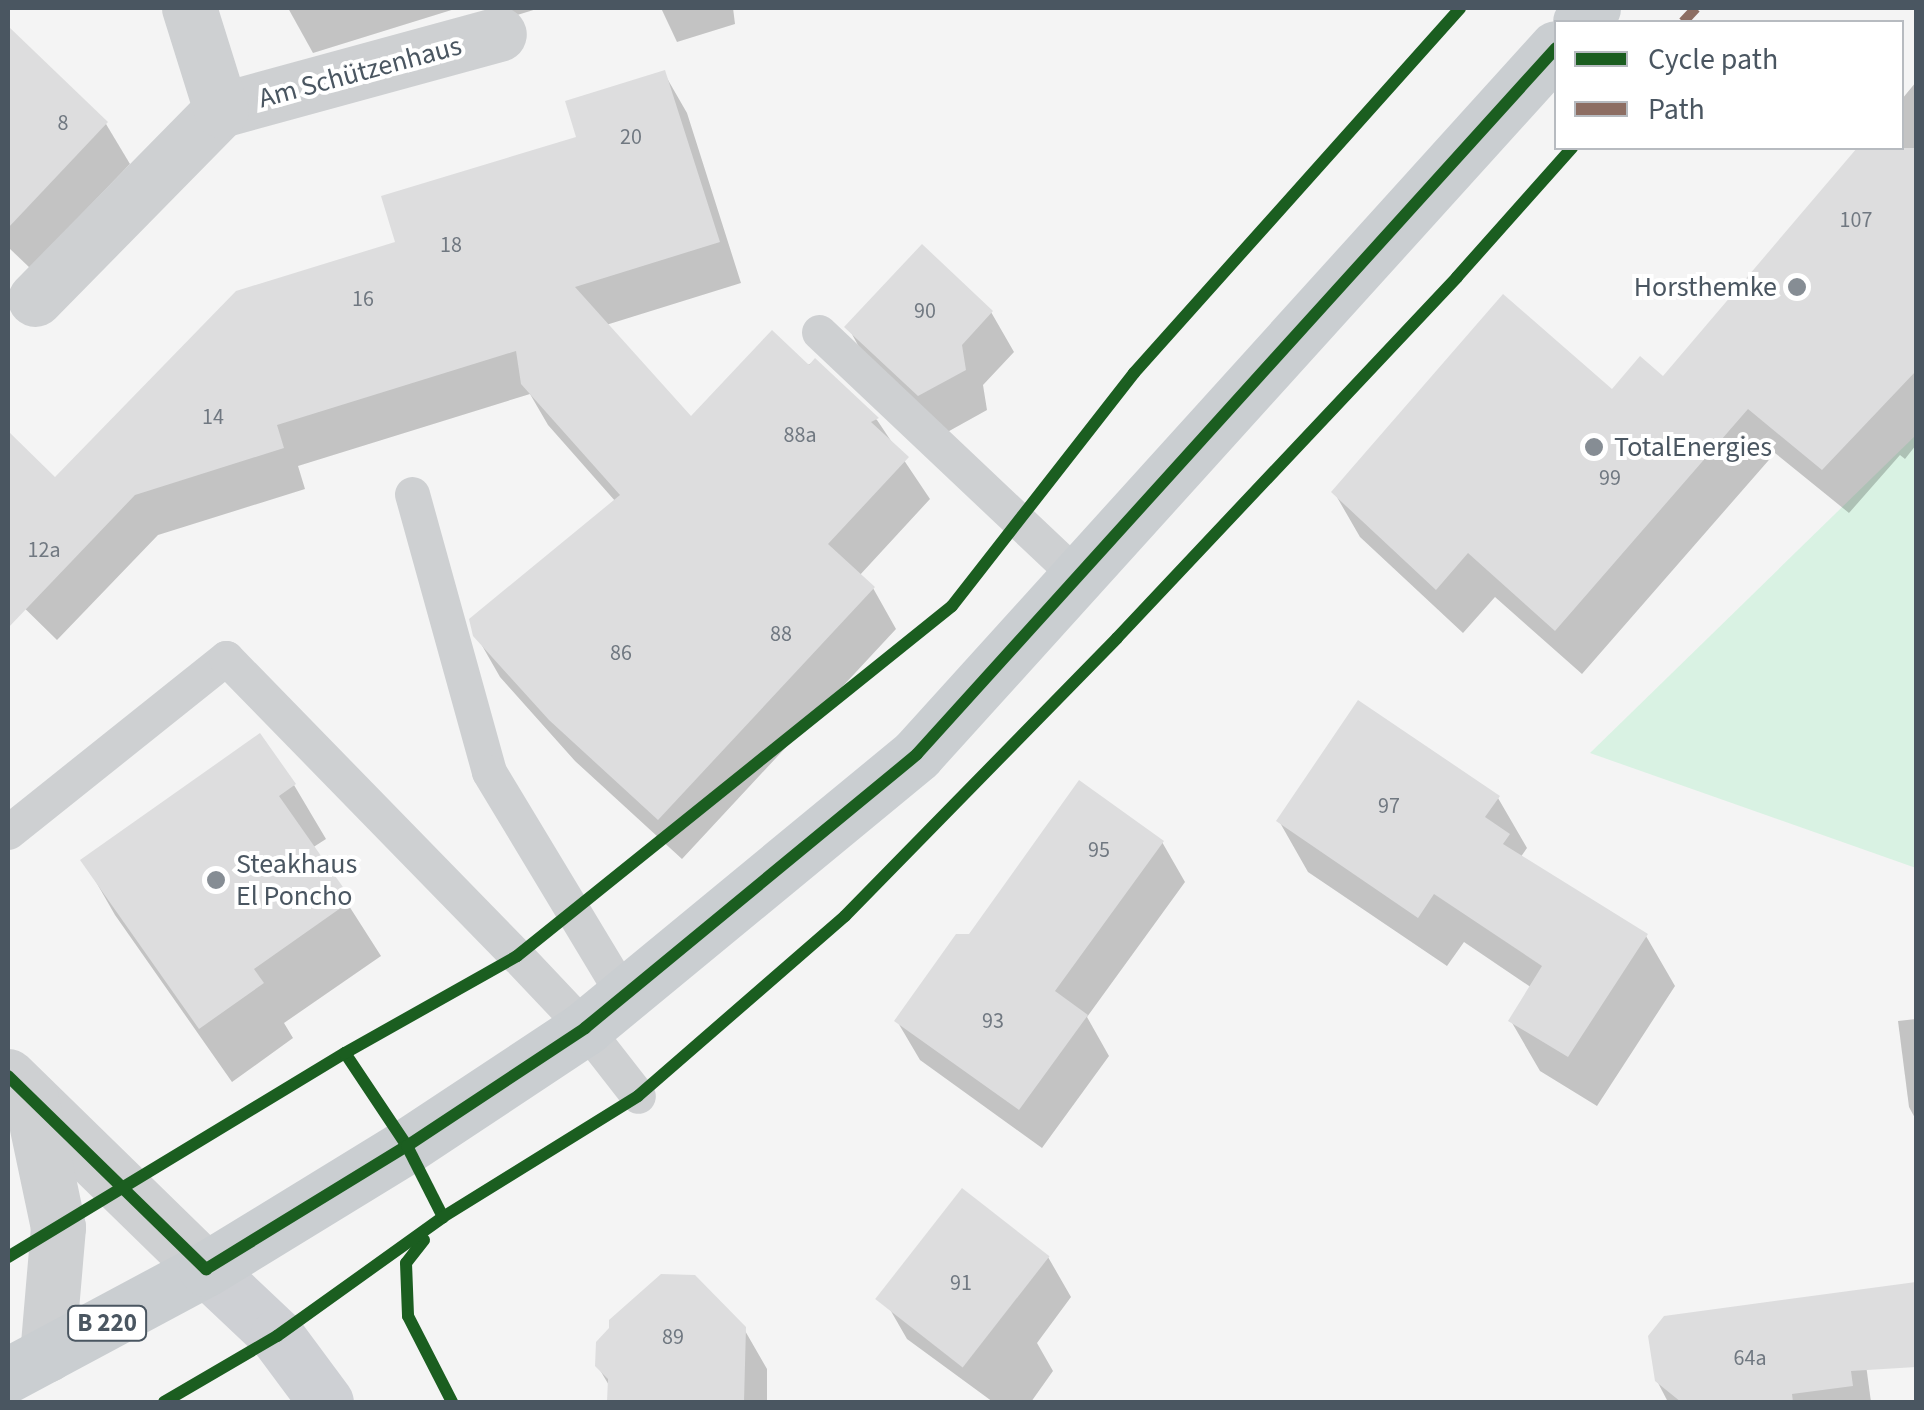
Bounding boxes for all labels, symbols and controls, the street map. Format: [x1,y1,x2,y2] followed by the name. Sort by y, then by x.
[1554,20,1904,150] legend
[255,29,465,115] street label: Am Schützenhaus
[1648,38,1778,81] text: Cycle path
[1648,88,1705,131] text: Path
[58,111,68,137] house number: 8
[620,125,642,151] house number: 20
[1840,208,1872,234] house number: 107
[440,233,462,259] house number: 18
[1634,270,1777,304] place label: Horsthemke
[1786,276,1808,298] marker: Horsthemke
[352,287,374,313] house number: 16
[914,299,936,325] house number: 90
[202,405,224,431] house number: 14
[784,423,816,449] house number: 88a
[1614,430,1772,464] place label: TotalEnergies
[1583,436,1605,458] marker: TotalEnergies
[1599,466,1621,492] house number: 99
[28,538,60,564] house number: 12a
[770,622,792,648] house number: 88
[610,641,632,667] house number: 86
[1378,794,1400,820] house number: 97
[1088,838,1110,864] house number: 95
[236,847,357,913] place label: Steakhaus El Poncho
[205,869,227,891] marker: Steakhaus El Poncho
[982,1009,1004,1035] house number: 93
[950,1271,972,1297] house number: 91
[67,1303,147,1343] road number: B 220
[662,1325,684,1351] house number: 89
[1734,1346,1766,1372] house number: 64a

